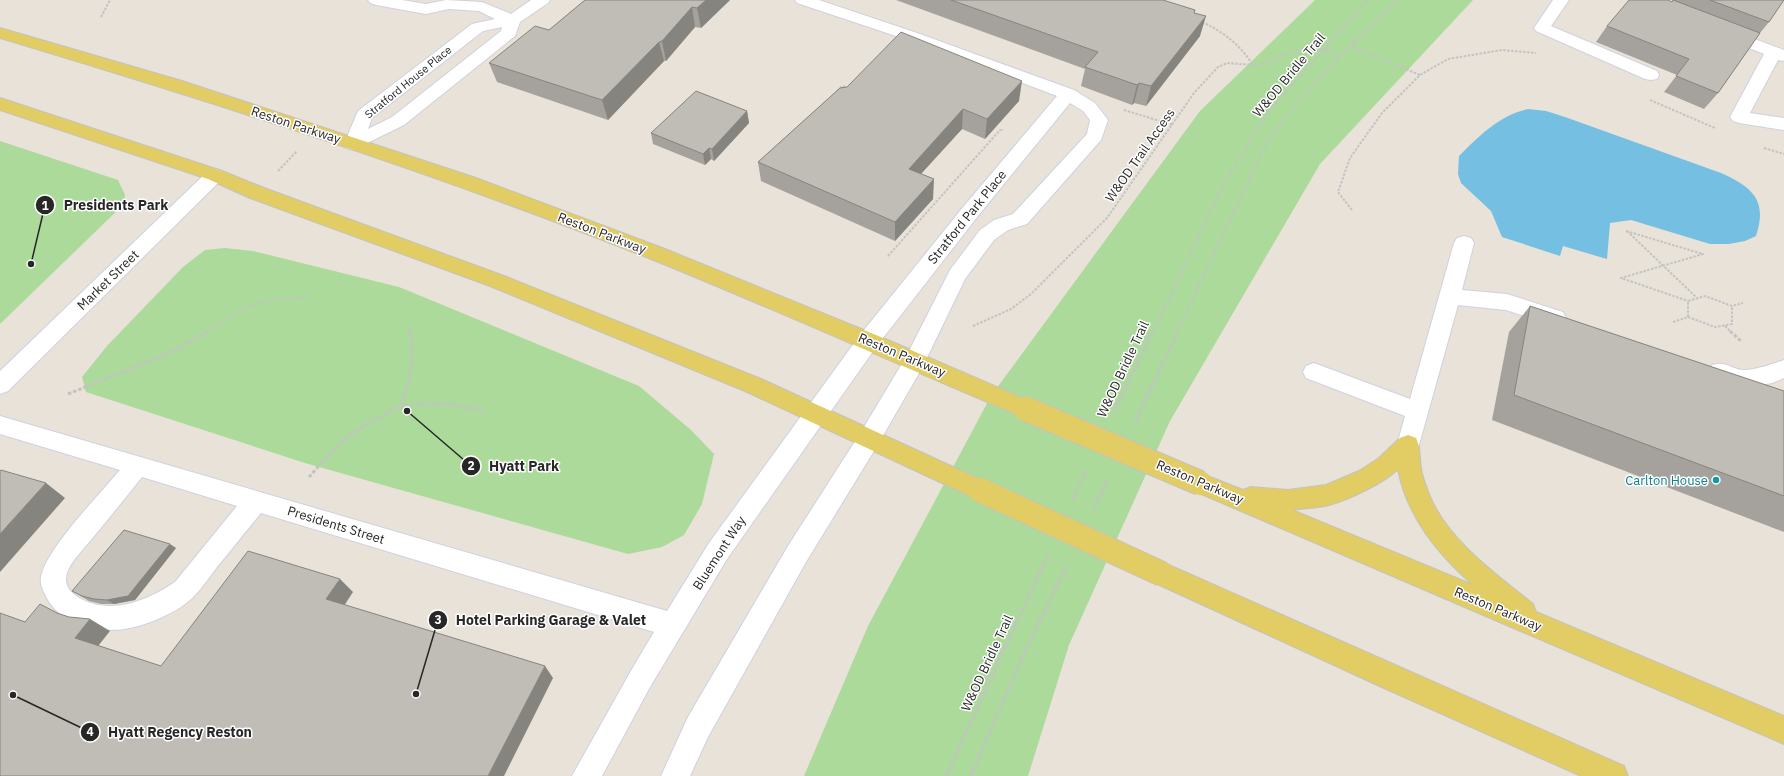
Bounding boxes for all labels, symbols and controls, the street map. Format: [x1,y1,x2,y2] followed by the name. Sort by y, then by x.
[1249,29,1329,121] street label: W&OD Bridle Trail
[362,43,454,121] street label: Stratford House Place
[249,103,343,148] street label: Reston Parkway
[1101,105,1179,205] street label: W&OD Trail Access
[924,166,1010,268] street label: Stratford Park Place
[35,192,176,218] callout: Presidents Park
[64,196,169,214] text: Presidents Park
[41,198,49,213] text: 1
[555,208,649,258] street label: Reston Parkway
[74,246,142,314] street label: Market Street
[1093,318,1153,420] street label: W&OD Bridle Trail
[856,329,949,381] street label: Reston Parkway
[461,453,567,479] callout: Hyatt Park
[1154,456,1247,508] street label: Reston Parkway
[489,457,560,475] text: Hyatt Park
[467,458,475,473] text: 2
[1625,472,1708,489] place label: Carlton House
[1711,475,1721,485] marker: Carlton House
[285,502,387,548] street label: Presidents Street
[689,512,750,593] street label: Bluemont Way
[1452,583,1545,635] street label: Reston Parkway
[428,607,654,633] callout: Hotel Parking Garage & Valet
[456,611,646,629] text: Hotel Parking Garage & Valet
[434,612,442,627] text: 3
[957,612,1017,714] street label: W&OD Bridle Trail
[80,719,260,745] callout: Hyatt Regency Reston
[108,723,252,741] text: Hyatt Regency Reston
[86,724,94,739] text: 4

